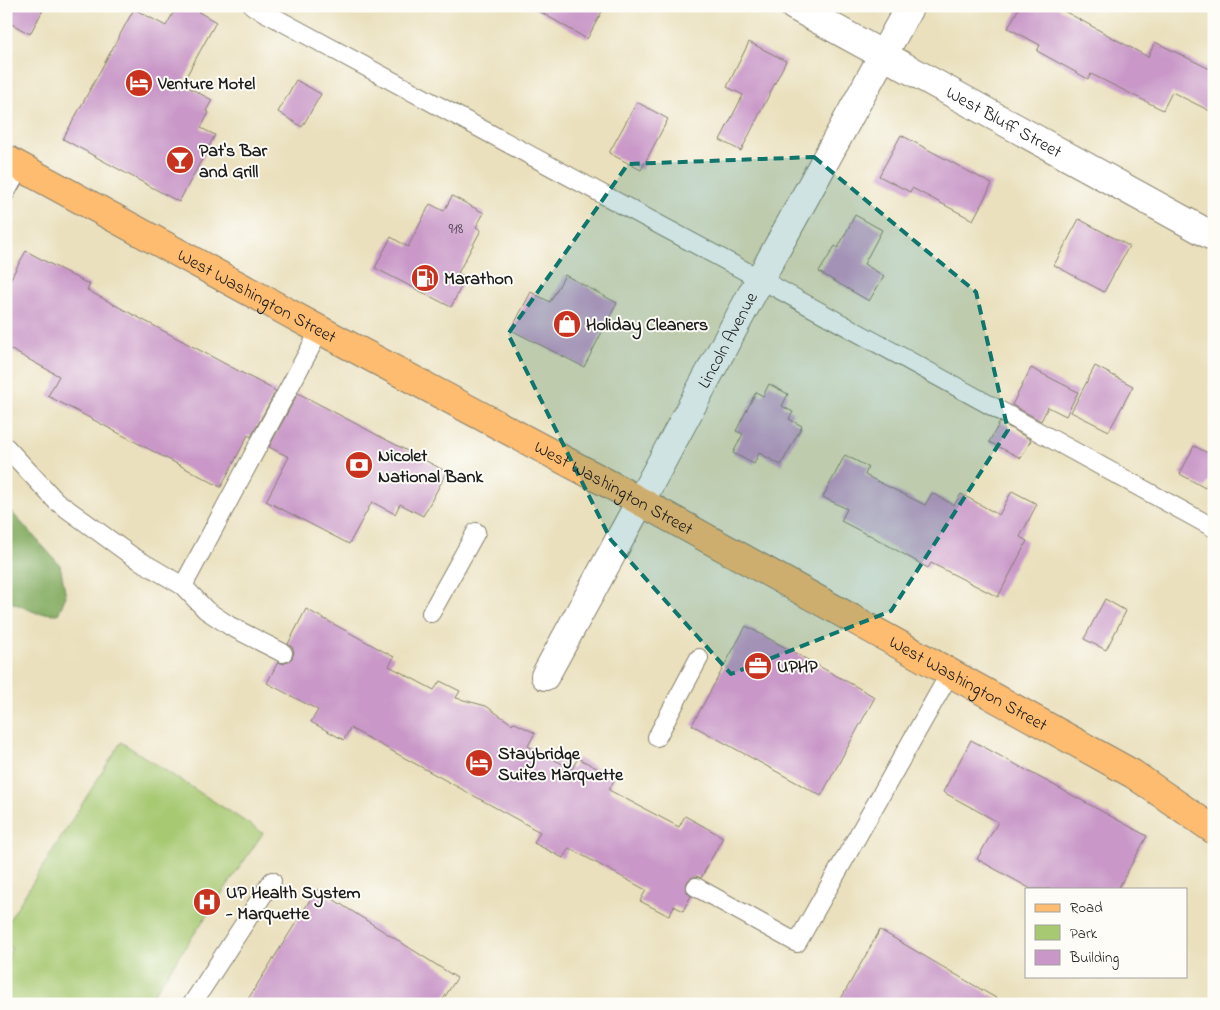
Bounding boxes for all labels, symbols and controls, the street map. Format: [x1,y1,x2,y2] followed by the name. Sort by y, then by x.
[124,68,154,98] hotel icon: Venture Motel
[157,72,255,98] place label: Venture Motel
[941,81,1066,166] street label: West Bluff Street
[199,139,267,186] place label: Pat's Bar and Grill
[165,145,195,175] bar icon: Pat's Bar and Grill
[449,218,464,240] house number: 918
[172,244,340,351] street label: West Washington Street
[410,263,440,293] fuel station icon: Marathon
[444,267,513,293] place label: Marathon
[692,287,766,394] street label: Lincoln Avenue
[552,309,582,339] shop icon: Holiday Cleaners
[586,313,708,340] place label: Holiday Cleaners
[529,435,697,543] street label: West Washington Street
[378,444,484,491] place label: Nicolet National Bank
[344,450,374,480] bank icon: Nicolet National Bank
[884,630,1052,739] street label: West Washington Street
[743,651,773,681] office icon: UPHP
[777,655,818,681] place label: UPHP
[498,742,624,789] place label: Staybridge Suites Marquette
[464,748,494,778] hotel icon: Staybridge Suites Marquette
[225,881,360,928] place label: UP Health System - Marquette
[192,887,222,917] hospital icon: UP Health System - Marquette
[1025,888,1188,978] legend
[1070,897,1103,919] text: Road
[1070,923,1098,945] text: Park
[1069,947,1119,970] text: Building

